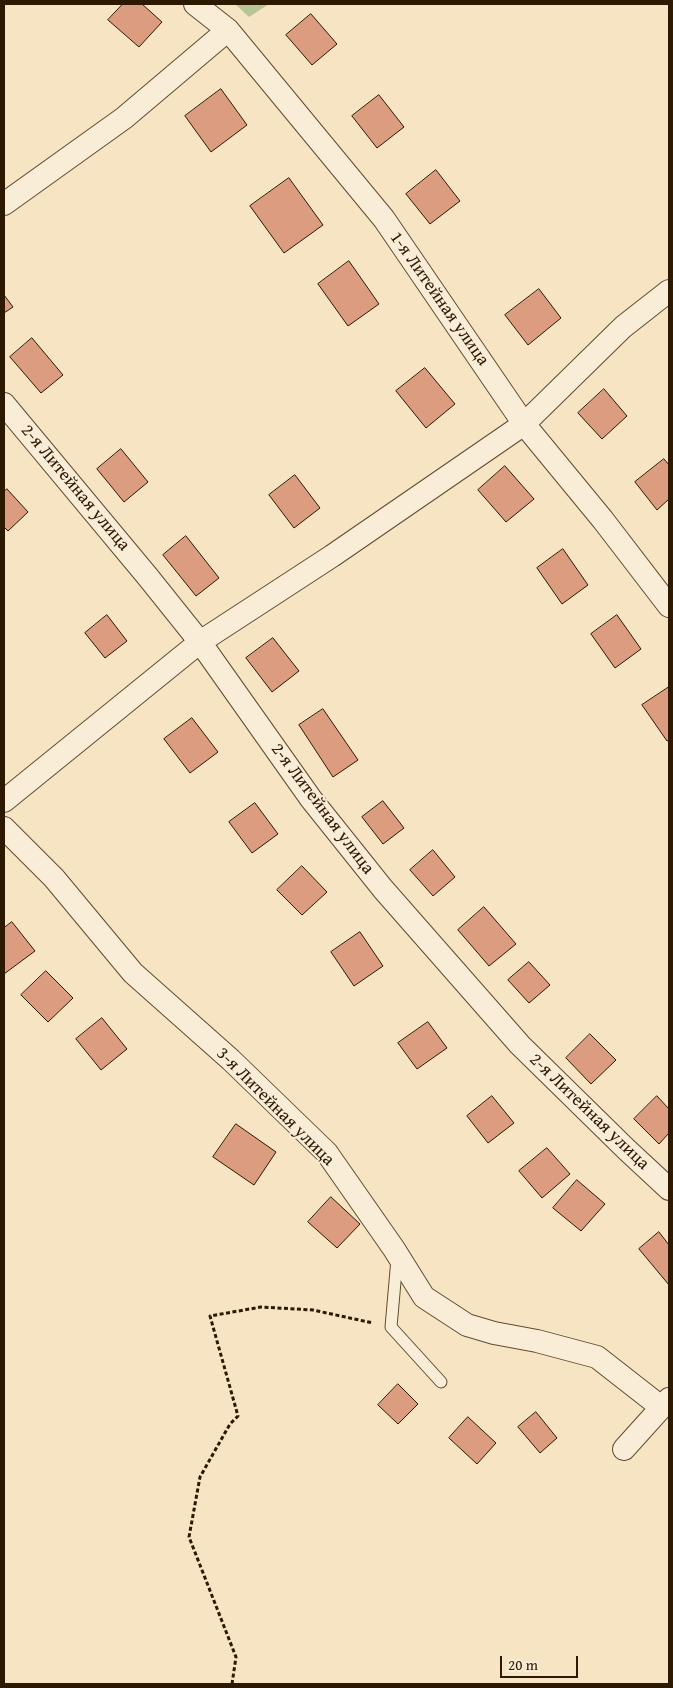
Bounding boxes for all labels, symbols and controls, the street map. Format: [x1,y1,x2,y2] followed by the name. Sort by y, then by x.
[385,228,493,370] street label: 1-я Литейная улица
[16,420,134,556] street label: 2-я Литейная улица
[266,739,378,879] street label: 2-я Литейная улица
[211,1043,339,1171] street label: 3-я Литейная улица
[524,1049,654,1175] street label: 2-я Литейная улица
[503,1646,580,1678] scale bar
[508,1654,538,1675] text: 20 m

